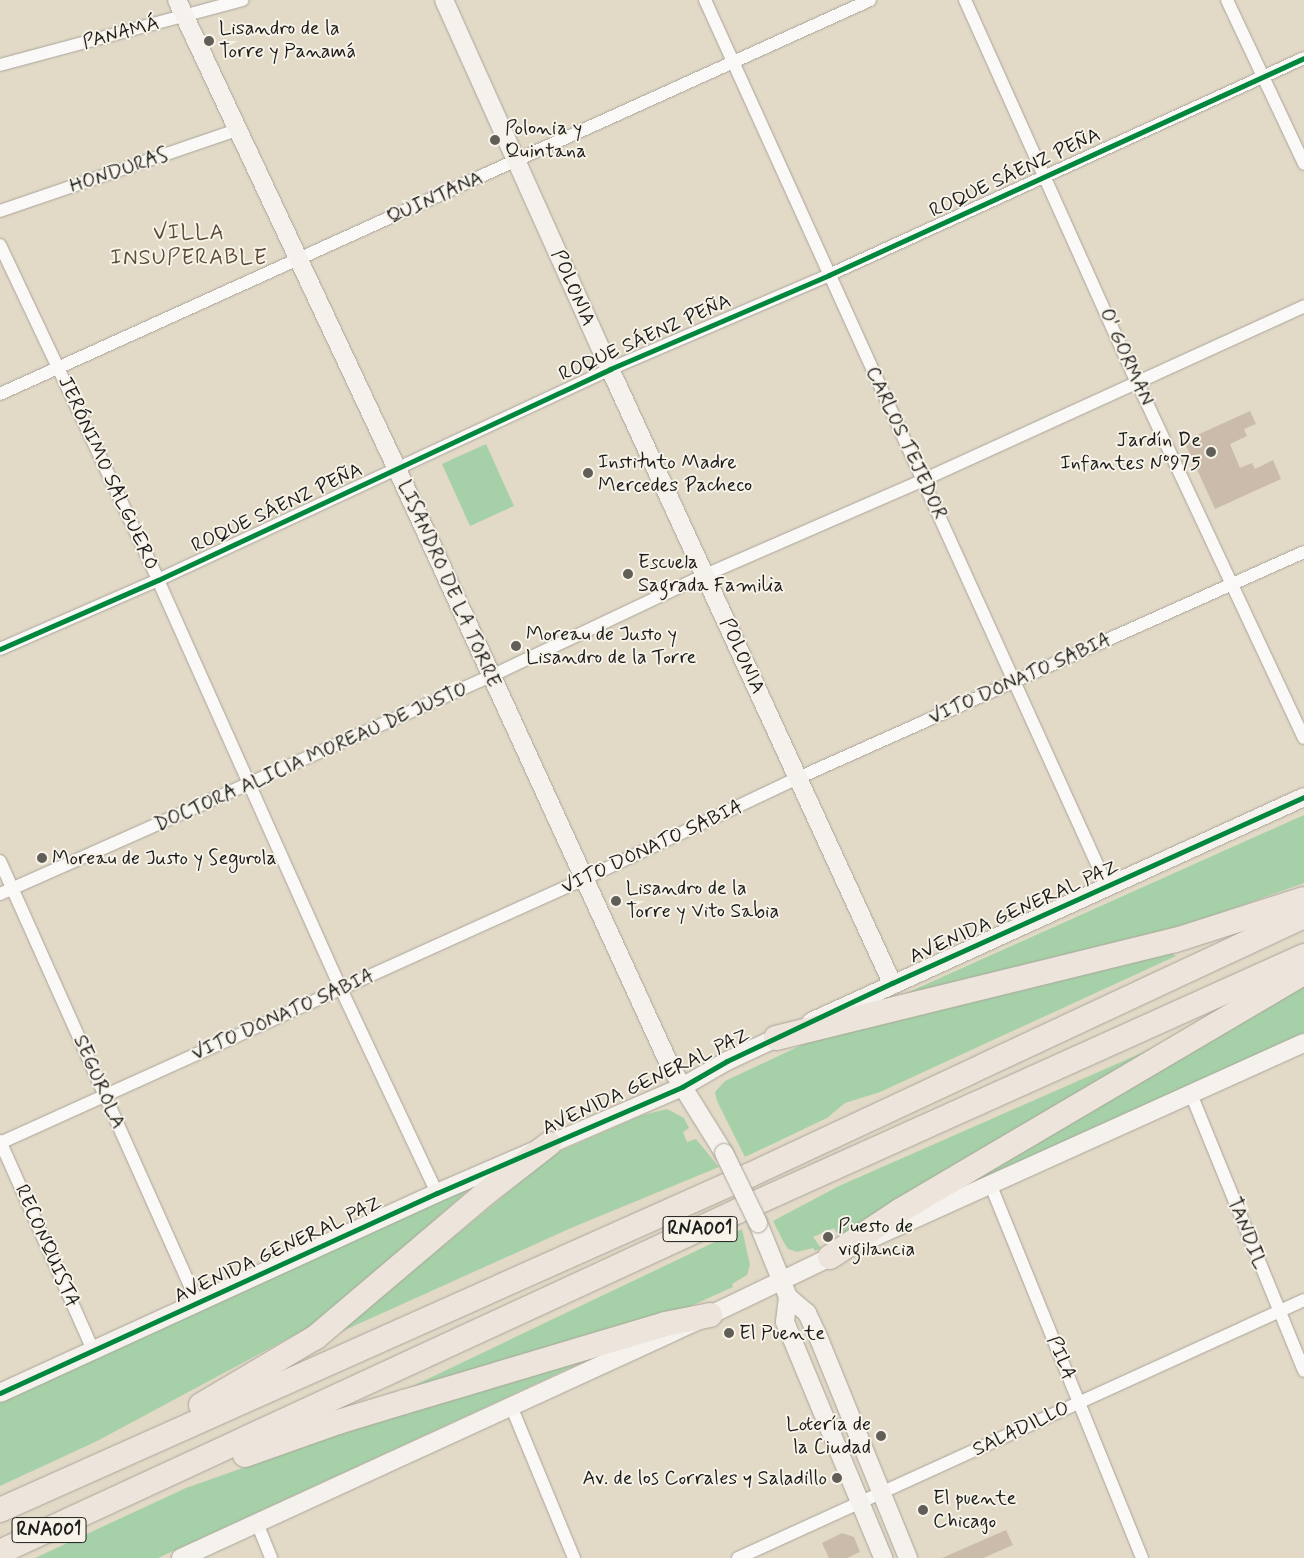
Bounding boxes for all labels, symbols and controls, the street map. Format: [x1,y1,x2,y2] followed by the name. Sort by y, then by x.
[80,11,162,55] street label: PANAMÁ
[219,17,357,64] place label: Lisandro de la Torre y Panamá
[203,35,215,47] marker: Lisandro de la Torre y Panamá
[505,116,586,163] place label: Polonia y Quintana
[926,123,1104,223] street label: ROQUE SÁENZ PEÑA
[489,134,501,146] marker: Polonia y Quintana
[67,143,171,199] street label: HONDURAS
[383,166,487,230] street label: QUINTANA
[108,220,270,272] district label: VILLA INSUPERABLE
[546,246,600,330] street label: POLONIA
[556,289,734,387] street label: ROQUE SÁENZ PEÑA
[1094,305,1158,409] street label: O' GORMAN
[860,364,952,522] street label: CARLOS TEJEDOR
[54,375,162,571] street label: JERÓNIMO SALGUERO
[1060,429,1201,476] place label: Jardín De Infantes Nº975
[1205,446,1217,458] marker: Jardín De Infantes Nº975
[598,450,750,497] place label: Instituto Madre Mercedes Pacheco
[188,458,366,558] street label: ROQUE SÁENZ PEÑA
[582,467,594,479] marker: Instituto Madre Mercedes Pacheco
[392,476,506,692] street label: LISANDRO DE LA TORRE
[638,550,780,597] place label: Escuela Sagrada Familia
[622,568,634,580] marker: Escuela Sagrada Familia
[714,614,770,698] street label: POLONIA
[526,622,697,669] place label: Moreau de Justo y Lisandro de la Torre
[925,628,1115,730] street label: VITO DONATO SABIA
[510,640,522,652] marker: Moreau de Justo y Lisandro de la Torre
[148,676,474,838] street label: DOCTORA ALICIA MOREAU DE JUSTO
[558,795,746,899] street label: VITO DONATO SABIA
[52,846,277,870] place label: Moreau de Justo y Segurola
[36,852,48,864] marker: Moreau de Justo y Segurola
[907,855,1121,969] street label: AVENIDA GENERAL PAZ
[626,877,778,924] place label: Lisandro de la Torre y Vito Sabia
[610,895,622,907] marker: Lisandro de la Torre y Vito Sabia
[188,964,378,1066] street label: VITO DONATO SABIA
[539,1024,753,1140] street label: AVENIDA GENERAL PAZ
[68,1031,130,1133] street label: SEGUROLA
[9,1181,85,1311] street label: RECONQUISTA
[171,1192,385,1308] street label: AVENIDA GENERAL PAZ
[1222,1194,1272,1272] street label: TANDIL
[662,1212,738,1246] road number: RNA001
[838,1214,915,1261] place label: Puesto de vigilancia
[822,1231,834,1243] marker: Puesto de vigilancia
[739,1321,821,1345] place label: El Puente
[723,1327,735,1339] marker: El Puente
[1041,1332,1081,1384] street label: PILA
[969,1396,1073,1462] street label: SALADILLO
[786,1412,871,1459] place label: Lotería de la Ciudad
[875,1430,887,1442] marker: Lotería de la Ciudad
[581,1466,827,1490] place label: Av. de los Corrales y Saladillo
[831,1472,843,1484] marker: Av. de los Corrales y Saladillo
[933,1486,1011,1533] place label: El puente Chicago
[917,1504,929,1516] marker: El puente Chicago
[12,1514,86,1546] road number: RNA001

